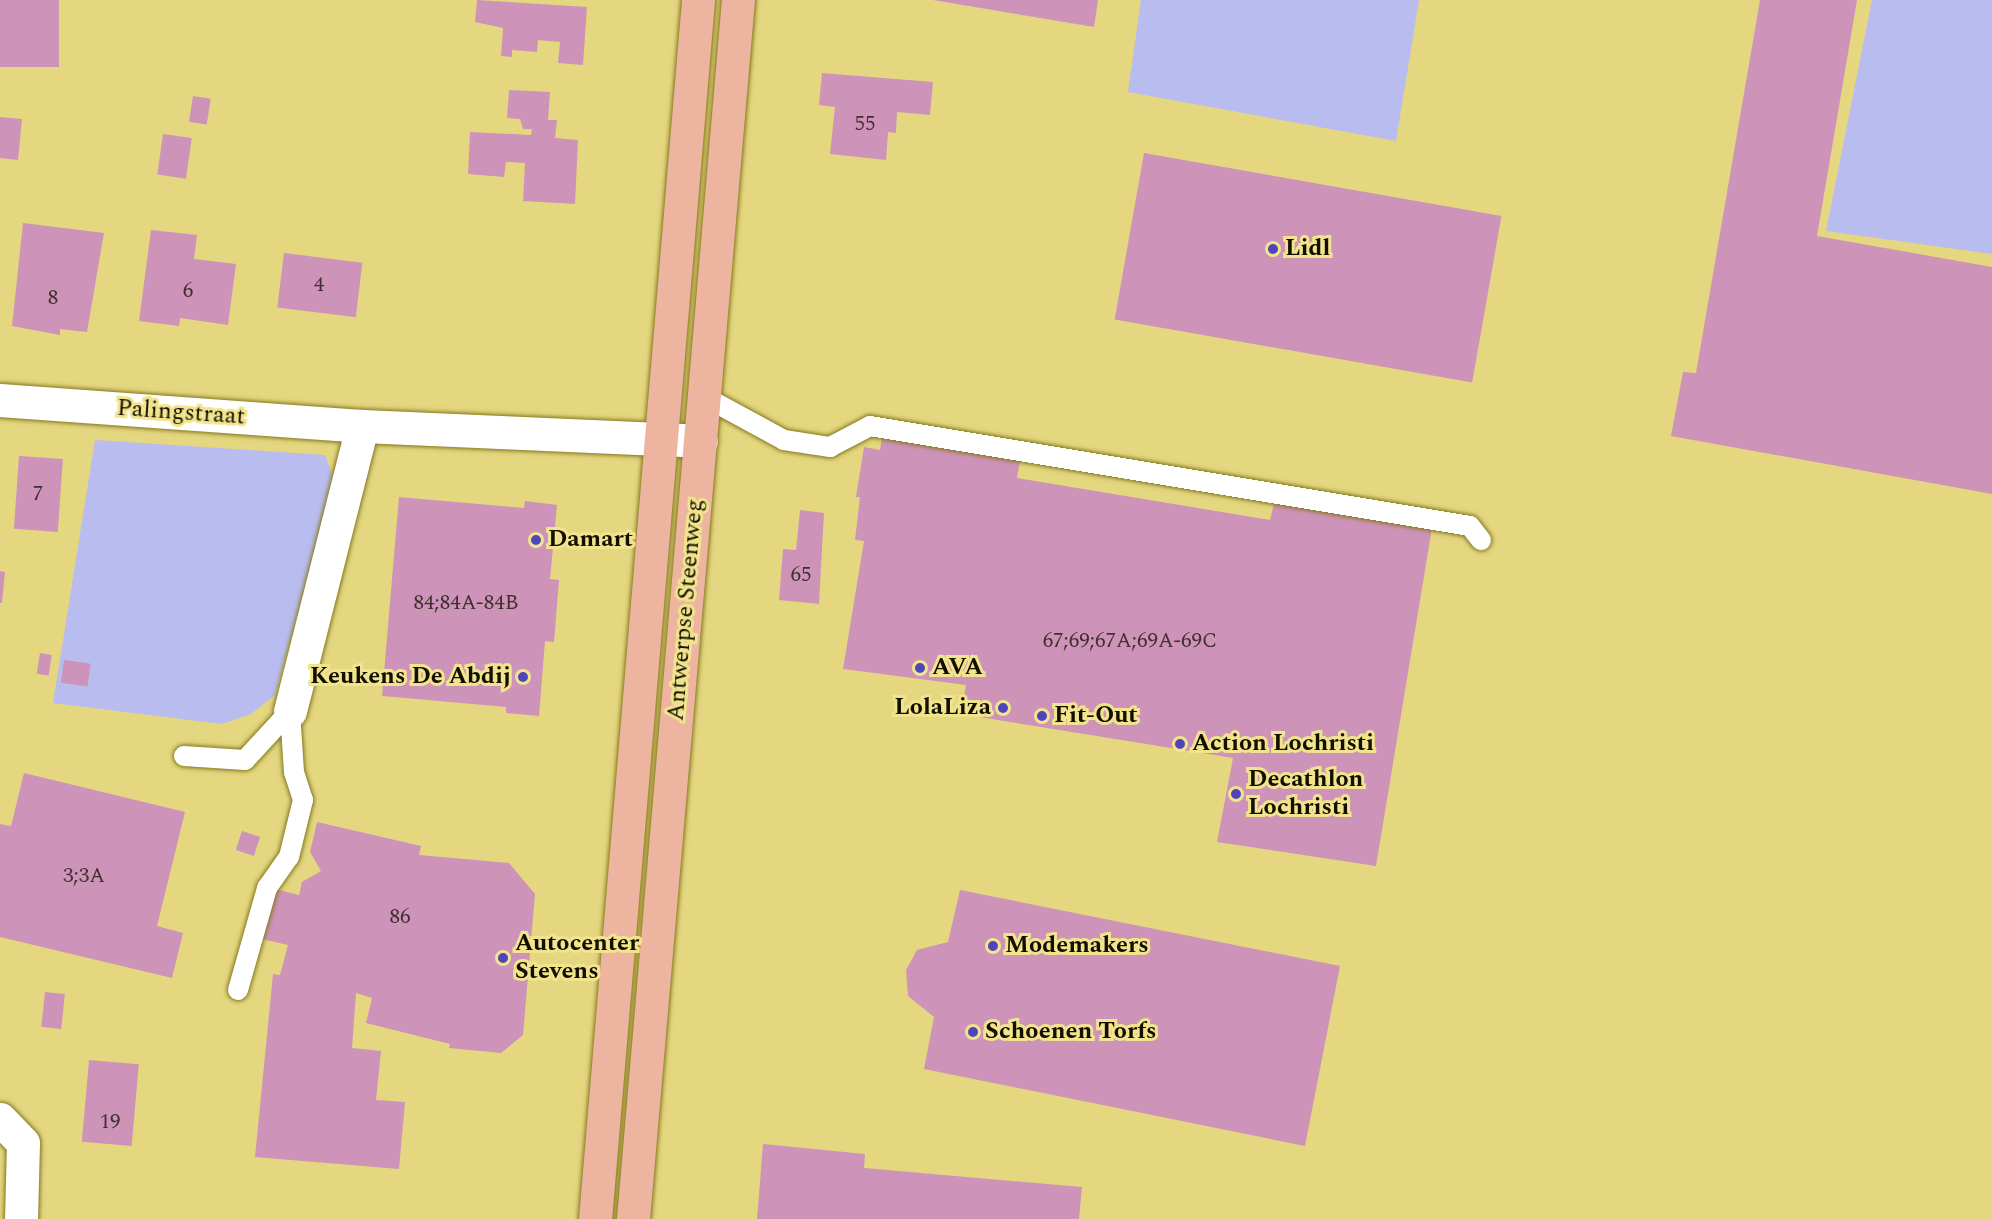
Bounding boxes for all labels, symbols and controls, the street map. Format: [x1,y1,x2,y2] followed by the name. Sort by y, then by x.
[855,111,875,137] house number: 55
[1285,235,1330,263] place label: Lidl
[1266,242,1280,256] marker: Lidl
[314,272,324,298] house number: 4
[183,278,193,304] house number: 6
[48,285,58,311] house number: 8
[116,394,246,432] street label: Palingstraat
[33,481,43,507] house number: 7
[662,498,710,722] street label: Antwerpse Steenweg
[548,526,633,554] place label: Damart
[529,533,543,547] marker: Damart
[791,562,811,588] house number: 65
[413,590,519,616] house number: 84;84A-84B
[1043,628,1217,654] house number: 67;69;67A;69A-69C
[932,654,983,682] place label: AVA
[913,661,927,675] marker: AVA
[310,663,511,691] place label: Keukens De Abdij
[516,670,530,684] marker: Keukens De Abdij
[894,694,991,722] place label: LolaLiza
[996,701,1010,715] marker: LolaLiza
[1054,702,1138,730] place label: Fit-Out
[1035,709,1049,723] marker: Fit-Out
[1192,730,1374,758] place label: Action Lochristi
[1173,737,1187,751] marker: Action Lochristi
[1248,766,1363,822] place label: Decathlon Lochristi
[1229,787,1243,801] marker: Decathlon Lochristi
[63,863,105,889] house number: 3;3A
[390,904,410,930] house number: 86
[515,930,639,986] place label: Autocenter Stevens
[1005,932,1149,960] place label: Modemakers
[986,939,1000,953] marker: Modemakers
[496,951,510,965] marker: Autocenter Stevens
[985,1018,1157,1046] place label: Schoenen Torfs
[966,1025,980,1039] marker: Schoenen Torfs
[100,1109,120,1135] house number: 19

